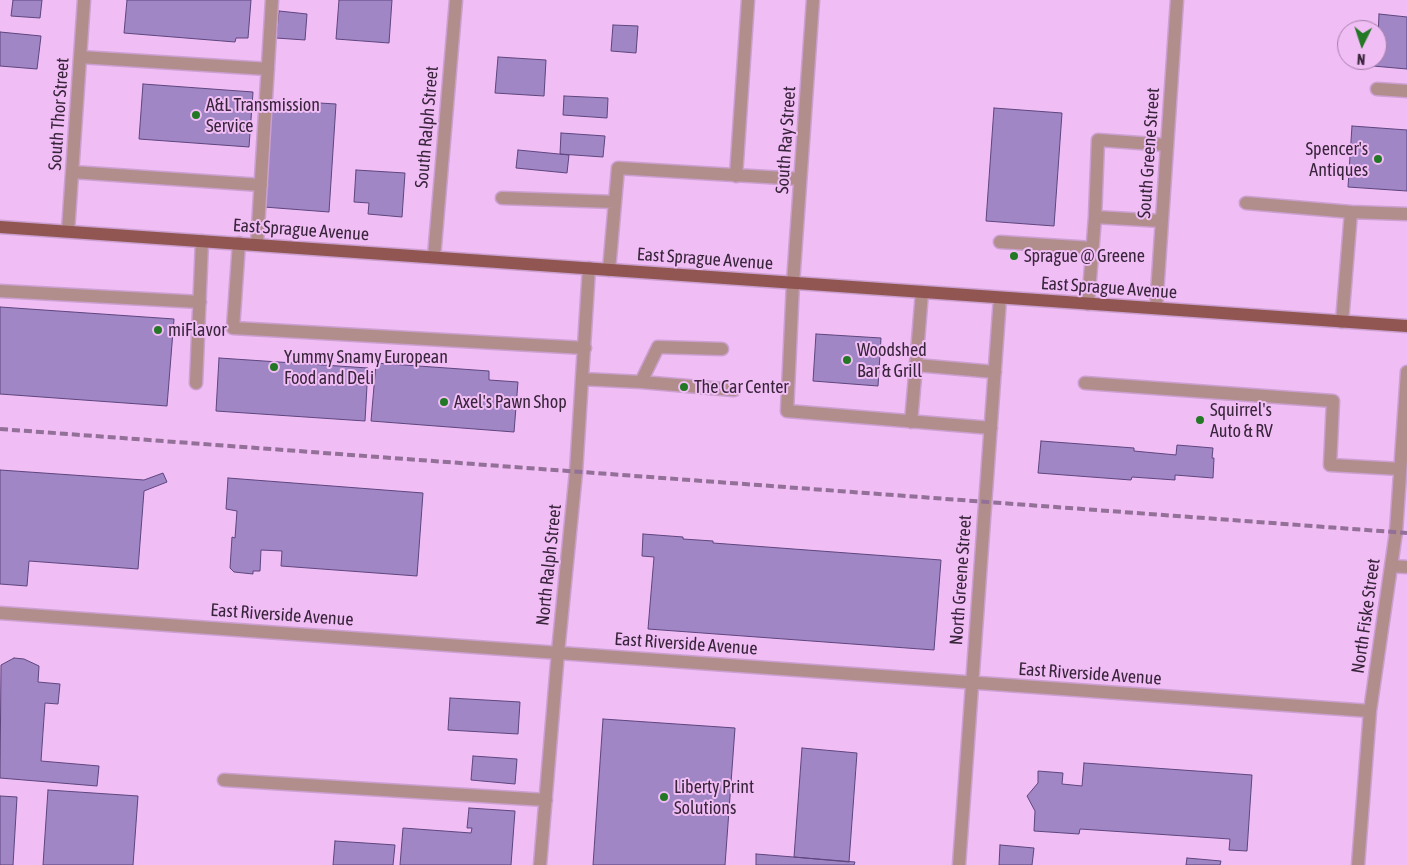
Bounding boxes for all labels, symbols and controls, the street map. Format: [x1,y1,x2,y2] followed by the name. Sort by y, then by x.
[1337,20,1387,70] north arrow
[1356,51,1366,67] text: N
[44,57,74,171] street label: South Thor Street
[411,65,443,189] street label: South Ralph Street
[771,85,801,195] street label: South Ray Street
[1134,87,1164,219] street label: South Greene Street
[206,94,320,136] place label: A&L Transmission Service
[190,109,202,121] marker: A&L Transmission Service
[1306,138,1368,180] place label: Spencer's Antiques
[1372,153,1384,165] marker: Spencer's Antiques
[232,214,370,246] street label: East Sprague Avenue
[636,243,774,275] street label: East Sprague Avenue
[1024,245,1145,267] place label: Sprague @ Greene
[1008,250,1020,262] marker: Sprague @ Greene
[1040,272,1178,304] street label: East Sprague Avenue
[168,319,226,341] place label: miFlavor
[152,324,164,336] marker: miFlavor
[857,339,927,382] place label: Woodshed Bar & Grill
[284,346,448,388] place label: Yummy Snamy European Food and Deli
[841,354,853,366] marker: Woodshed Bar & Grill
[268,361,280,373] marker: Yummy Snamy European Food and Deli
[694,376,789,398] place label: The Car Center
[678,381,690,393] marker: The Car Center
[454,391,567,413] place label: Axel's Pawn Shop
[438,396,450,408] marker: Axel's Pawn Shop
[1210,399,1273,442] place label: Squirrel's Auto & RV
[1194,414,1206,426] marker: Squirrel's Auto & RV
[532,503,566,627] street label: North Ralph Street
[946,514,976,646] street label: North Greene Street
[1347,557,1385,675] street label: North Fiske Street
[210,599,354,631] street label: East Riverside Avenue
[614,628,758,660] street label: East Riverside Avenue
[1018,658,1162,690] street label: East Riverside Avenue
[674,776,754,819] place label: Liberty Print Solutions
[658,791,670,803] marker: Liberty Print Solutions

